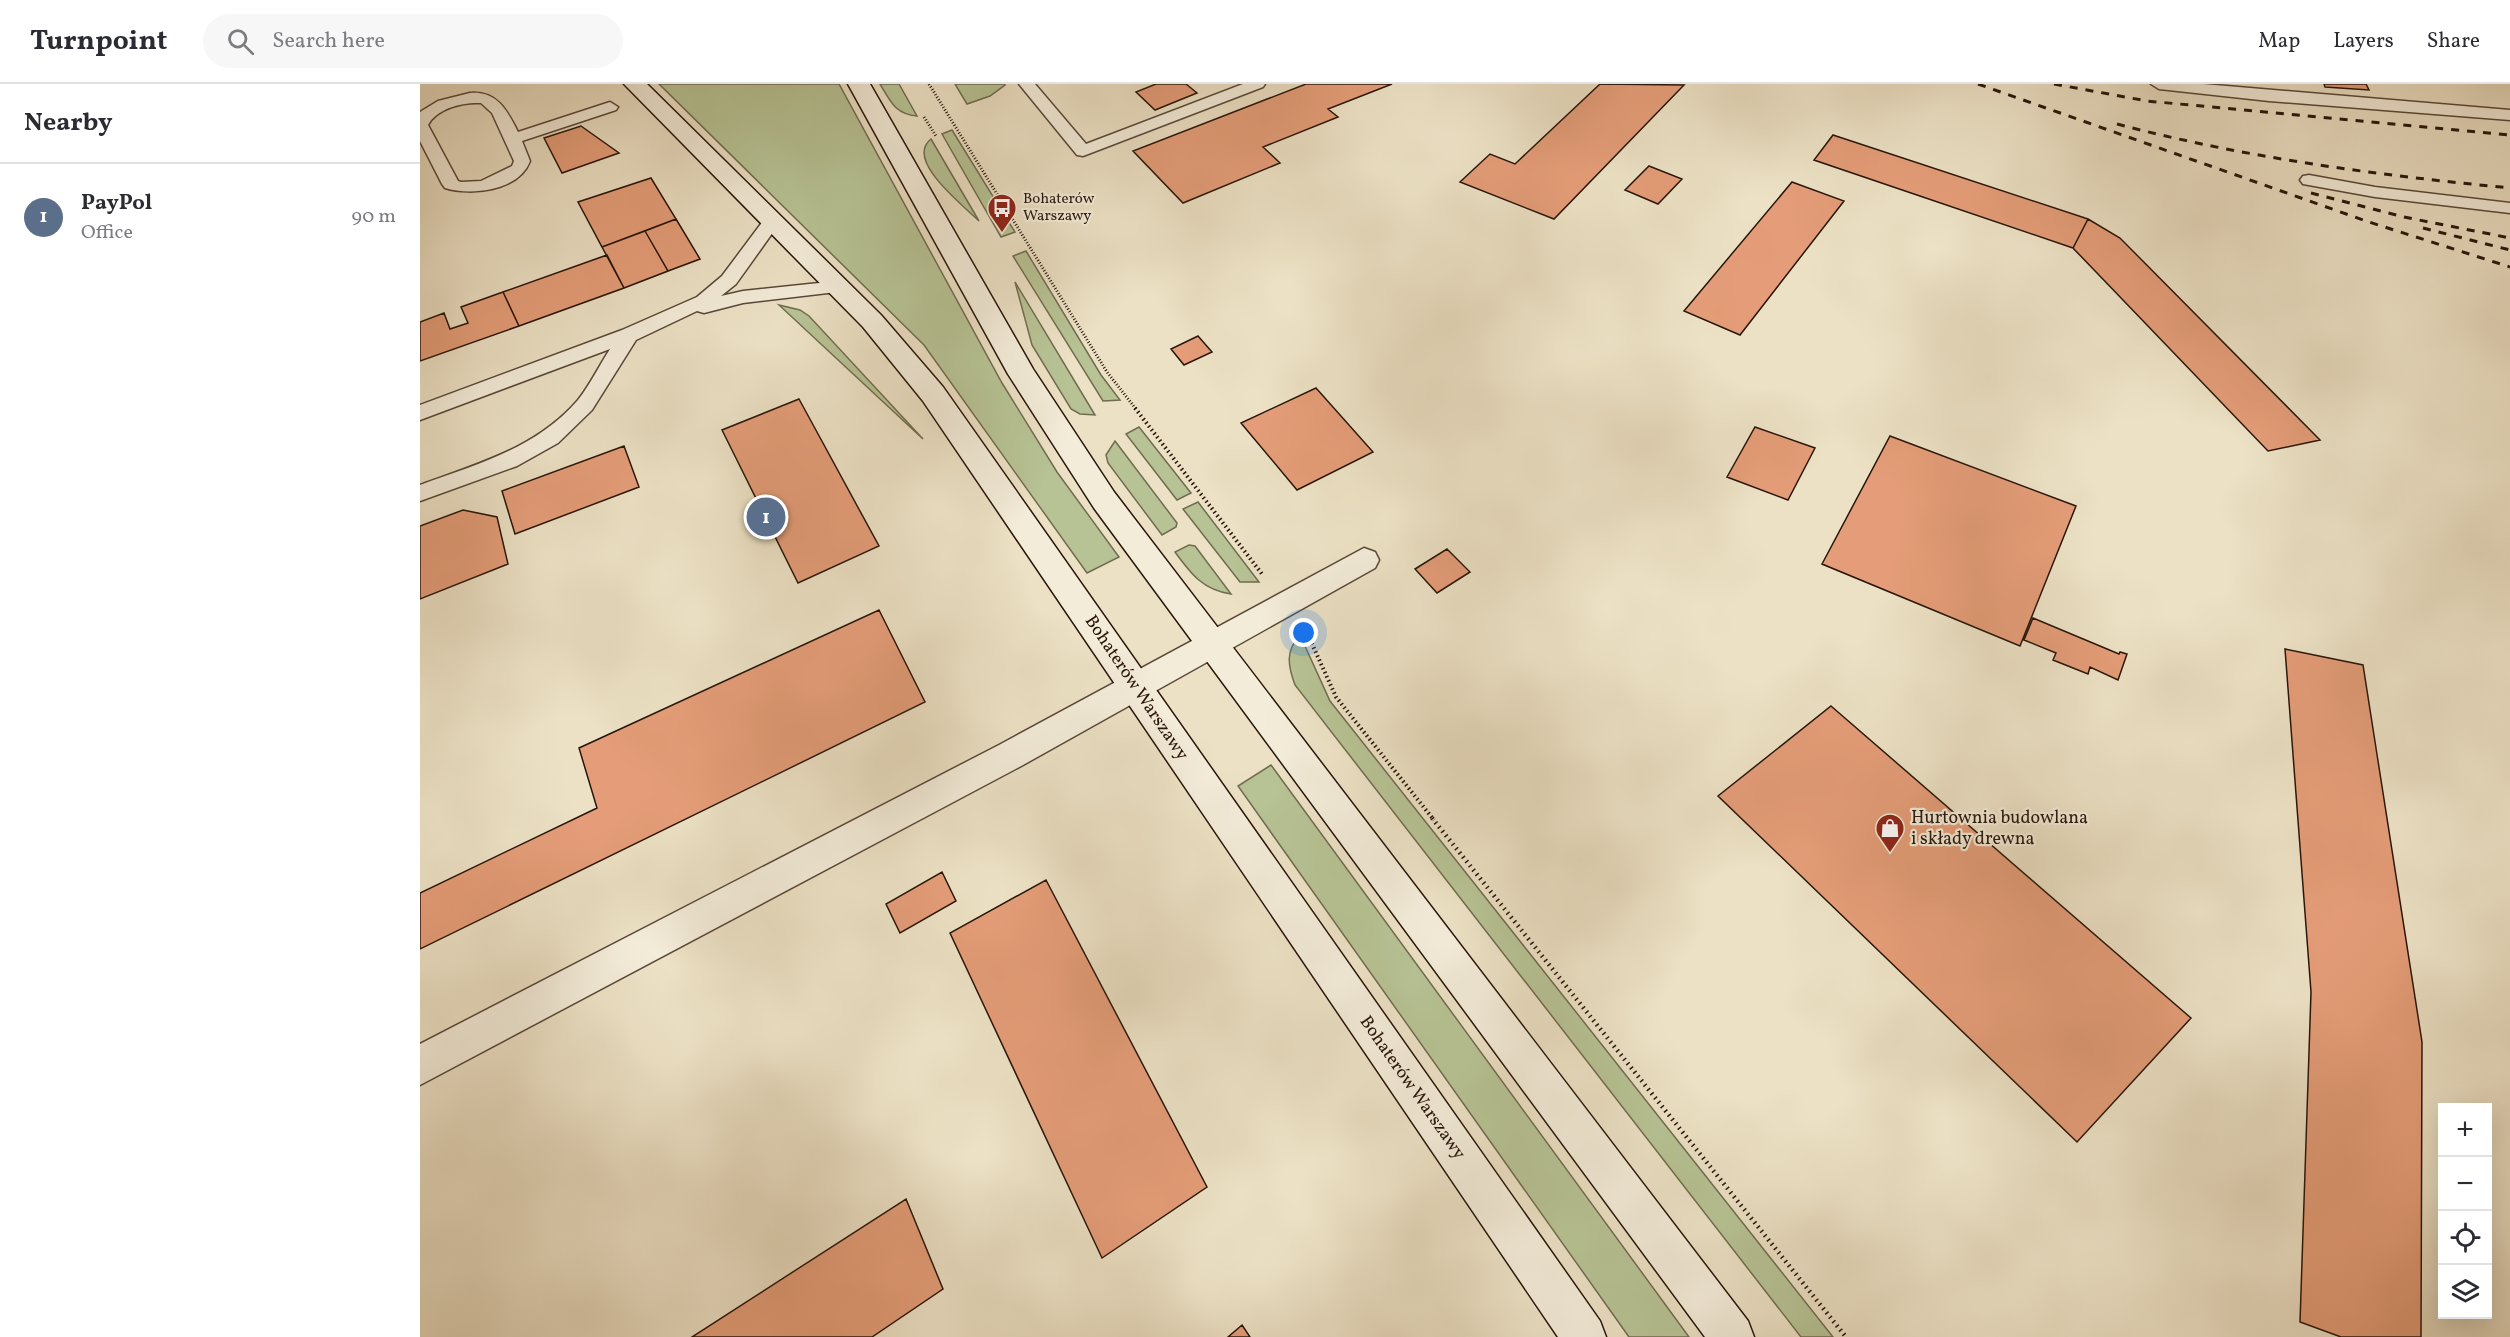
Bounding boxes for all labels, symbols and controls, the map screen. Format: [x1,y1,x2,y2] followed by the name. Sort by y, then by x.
[203,14,623,68] search box
[30,22,167,61] text: Turnpoint
[224,25,257,58] icon: search
[272,26,385,57] text: Search here
[2258,27,2300,56] text: Map
[2333,27,2394,56] text: Layers
[2427,27,2480,56] text: Share
[24,105,113,141] text: Nearby
[81,188,152,219] text: PayPol
[1023,189,1095,227] place label: Bohaterów Warszawy
[986,192,1018,234] bus stop icon: Bohaterów Warszawy
[39,203,48,231] text: 1
[352,203,396,231] text: 90 m
[81,219,133,247] text: Office
[746,494,786,540] pin: 1
[1078,610,1194,766] street label: Bohaterów Warszawy
[1289,618,1318,647] your location
[1911,806,2088,852] place label: Hurtownia budowlana i składy drewna
[1874,812,1906,854] shop icon: Hurtownia budowlana i składy drewna
[1353,1011,1471,1165] street label: Bohaterów Warszawy
[2438,1103,2492,1319] map controls
[2438,1103,2492,1157] button: +
[2438,1157,2492,1211] button: −
[2438,1211,2492,1265] button: locate
[2438,1265,2492,1319] button: layers

